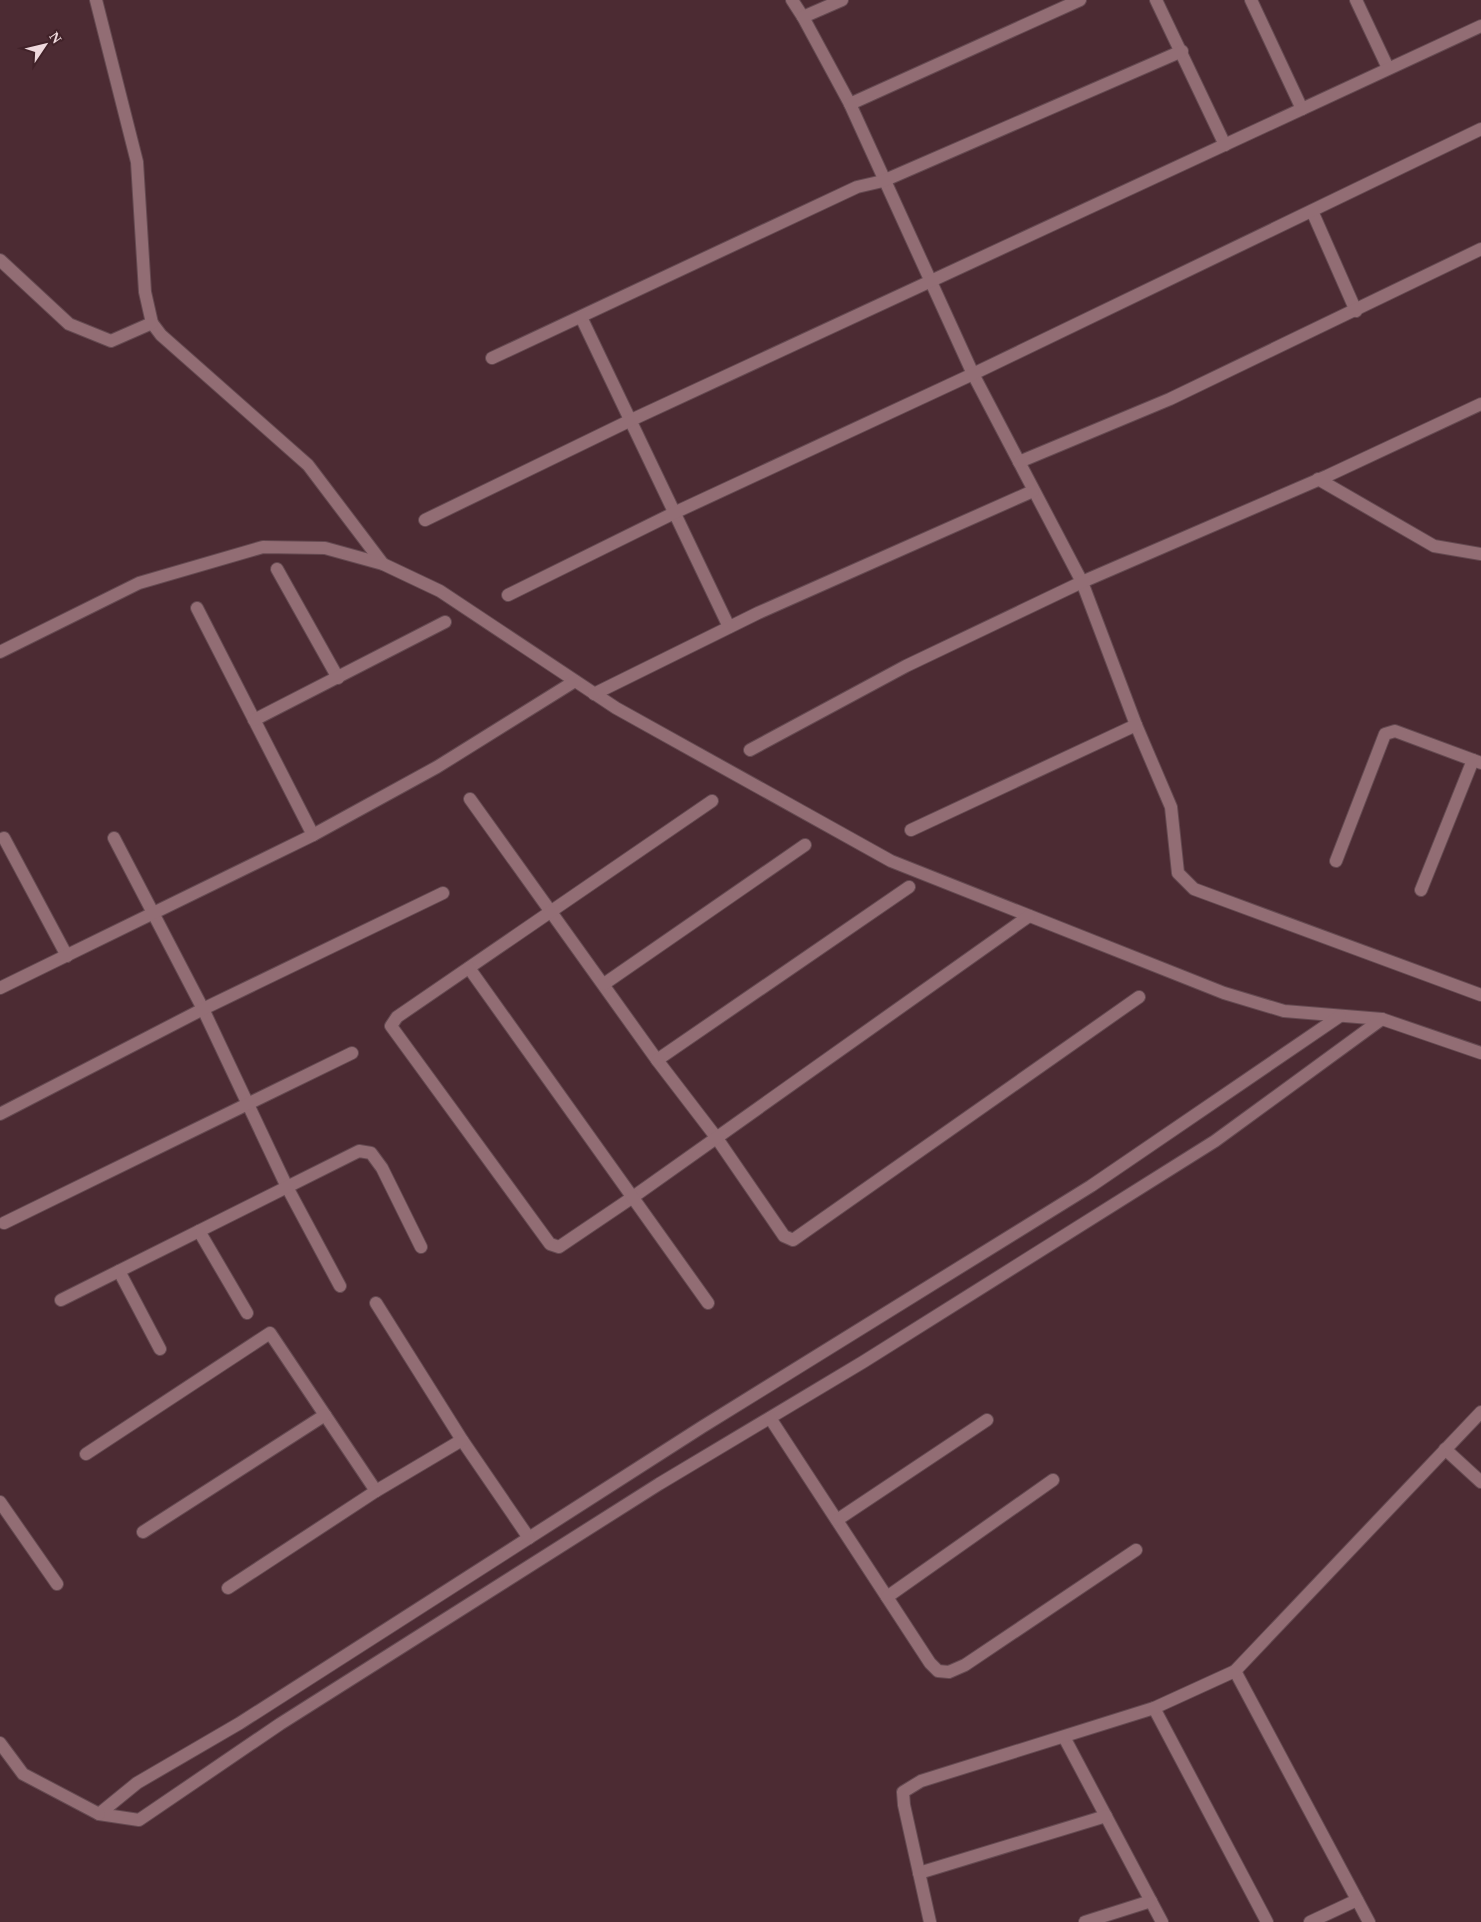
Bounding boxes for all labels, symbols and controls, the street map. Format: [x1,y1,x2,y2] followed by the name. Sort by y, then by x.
[20,20,70,70] north arrow
[46,29,64,46] text: N

